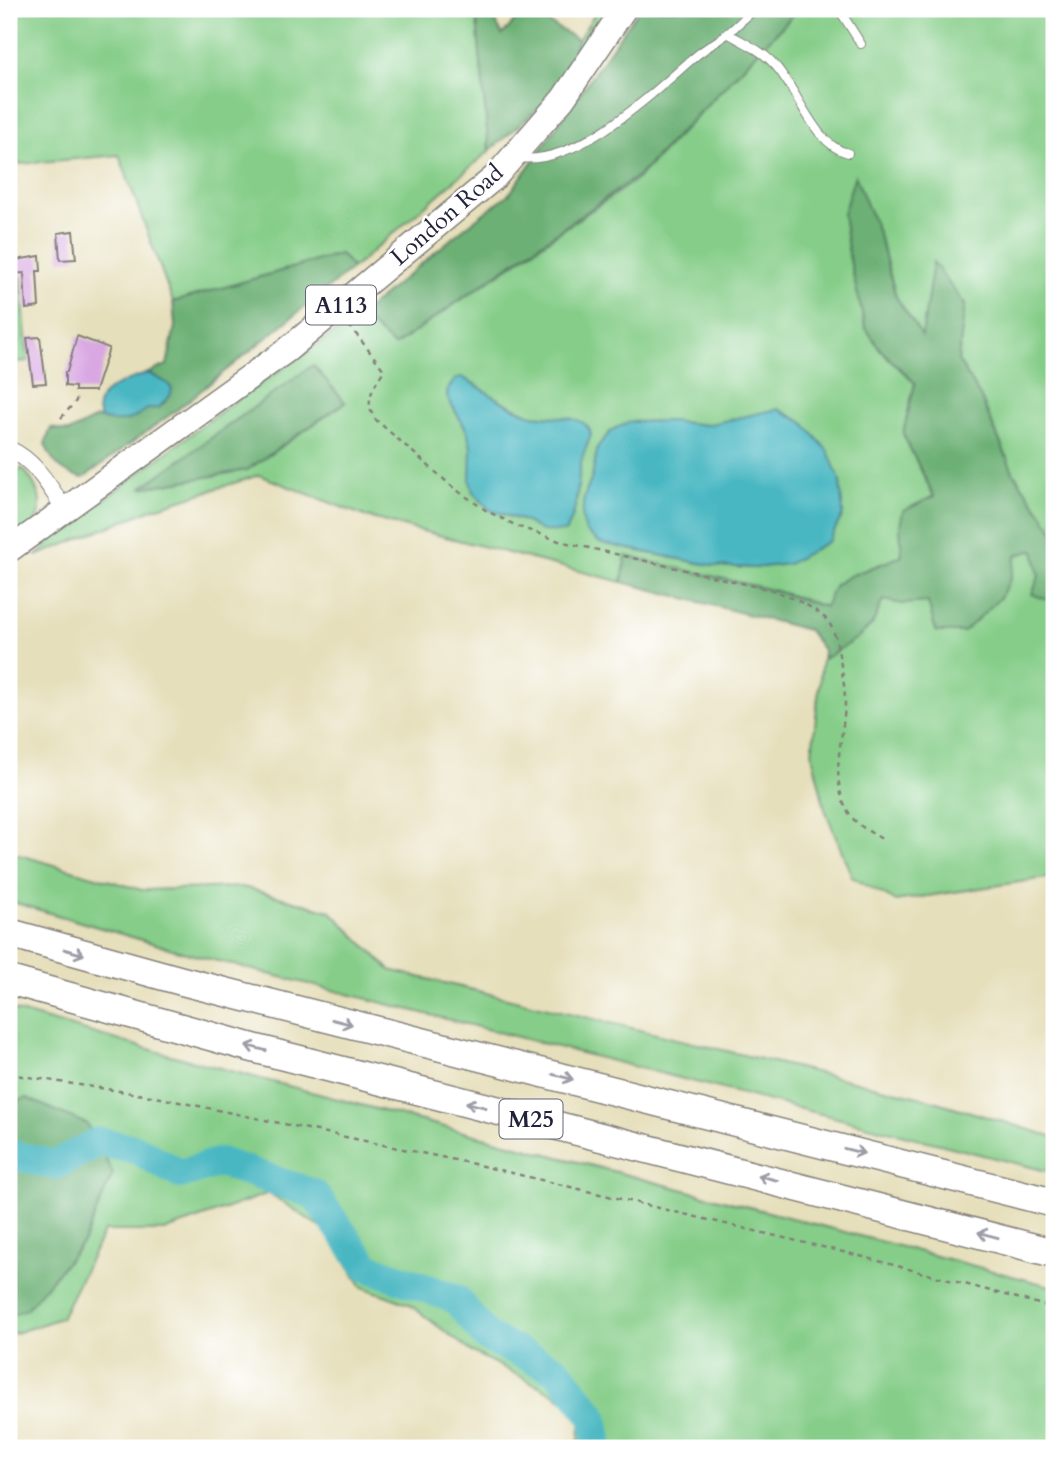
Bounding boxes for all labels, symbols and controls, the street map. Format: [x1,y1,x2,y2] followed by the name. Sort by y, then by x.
[383,157,511,273] street label: London Road
[306,286,376,324] road number: A113
[63,946,85,959] one-way arrow
[330,1016,353,1029] one-way arrow
[245,1041,268,1054] one-way arrow
[551,1071,573,1084] one-way arrow
[465,1098,488,1111] one-way arrow
[500,1100,562,1138] road number: M25
[842,1145,865,1158] one-way arrow
[757,1171,780,1184] one-way arrow
[978,1228,1000,1241] one-way arrow

